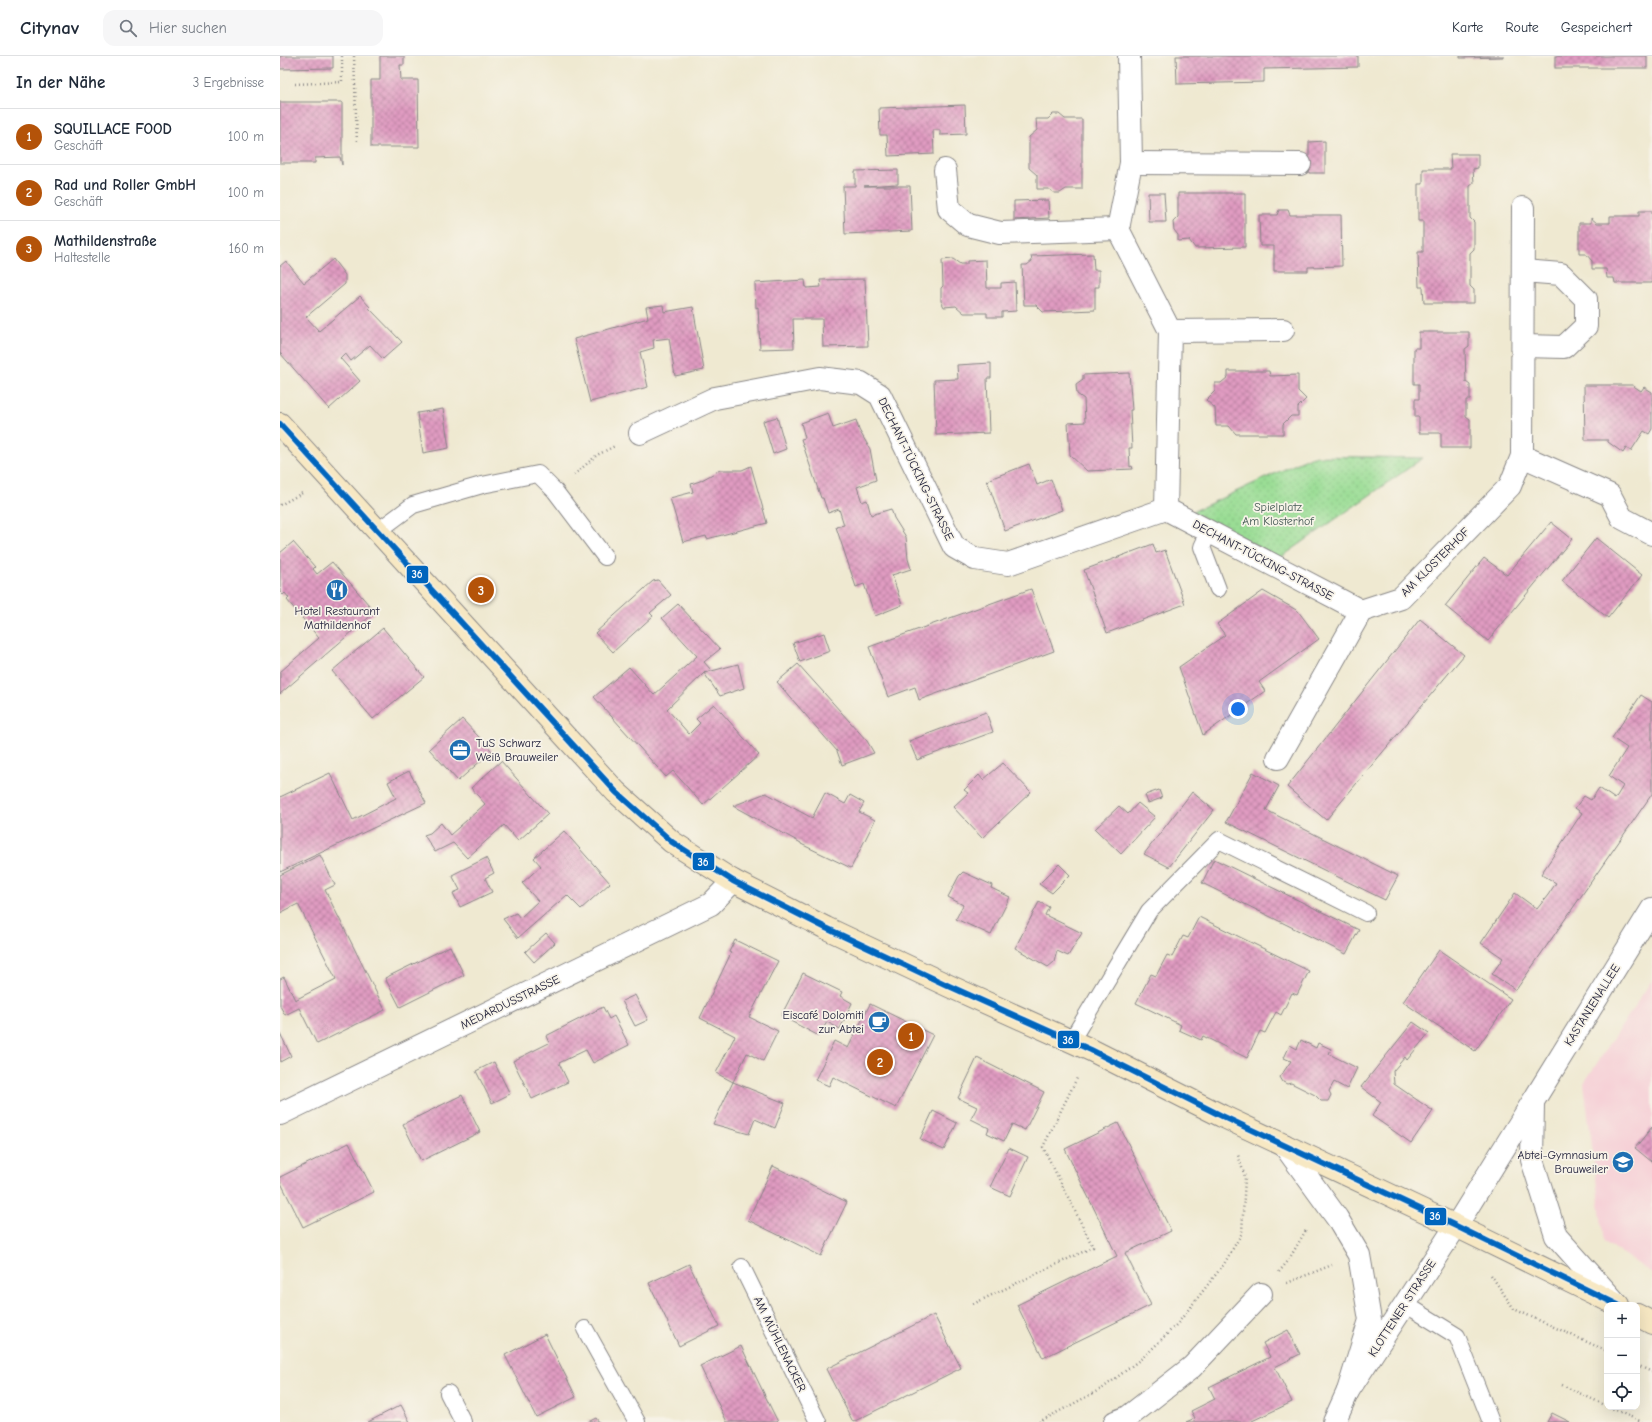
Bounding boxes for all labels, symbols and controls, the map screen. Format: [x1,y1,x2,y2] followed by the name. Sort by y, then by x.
[103,10,383,46] search box
[20,17,79,39] text: Citynav
[117,17,139,39] icon: search
[149,19,227,37] text: Hier suchen
[1452,19,1483,36] text: Karte
[1505,19,1539,36] text: Route
[1561,19,1632,36] text: Gespeichert
[16,73,105,92] text: In der Nähe
[193,75,264,90] text: 3 Ergebnisse
[54,120,172,138] text: SQUILLACE FOOD
[26,129,32,144] text: 1
[228,129,264,144] text: 100 m
[54,138,102,153] text: Geschäft
[54,176,196,194] text: Rad und Roller GmbH
[26,185,32,200] text: 2
[228,185,264,200] text: 100 m
[54,194,102,209] text: Geschäft
[54,232,157,250] text: Mathildenstraße
[26,241,32,256] text: 3
[229,241,264,256] text: 160 m
[54,250,110,265] text: Haltestelle
[875,395,957,543] street label: DECHANT-TÜCKING-STRASSE
[1242,500,1314,528] park label: Spielplatz Am Klosterhof
[1190,517,1336,603] street label: DECHANT-TÜCKING-STRASSE
[1398,525,1472,599] street label: AM KLOSTERHOF
[406,565,429,584] line badge: 36
[411,568,423,581] text: 36
[468,575,494,605] pin: 3
[324,577,350,603] restaurant icon: Hotel Restaurant Mathildenhof
[295,604,380,632] place label: Hotel Restaurant Mathildenhof
[1228,699,1248,719] your location
[476,736,558,764] place label: TuS Schwarz Weiß Brauweiler
[447,737,473,763] office icon: TuS Schwarz Weiß Brauweiler
[692,852,715,871] line badge: 36
[697,856,709,869] text: 36
[1561,962,1623,1048] street label: KASTANIENALLEE
[458,972,562,1032] street label: MEDARDUSSTRASSE
[782,1008,864,1036] place label: Eiscafé Dolomiti zur Abtei
[866,1009,892,1035] cafe icon: Eiscafé Dolomiti zur Abtei
[898,1021,924,1051] pin: 1
[1057,1030,1080,1049] line badge: 36
[1062,1034,1074,1047] text: 36
[867,1047,893,1077] pin: 2
[1518,1148,1608,1176] place label: Abtei-Gymnasium Brauweiler
[1610,1149,1636,1175] school or university icon: Abtei-Gymnasium Brauweiler
[1424,1207,1447,1226] line badge: 36
[1429,1210,1441,1223] text: 36
[1365,1257,1439,1359] street label: KLOTTENER STRASSE
[751,1294,809,1394] street label: AM MÜHLENACKER
[1604,1302,1640,1410] map controls
[1604,1302,1640,1338] button: +
[1604,1338,1640,1374] button: −
[1604,1374,1640,1410] button: locate

